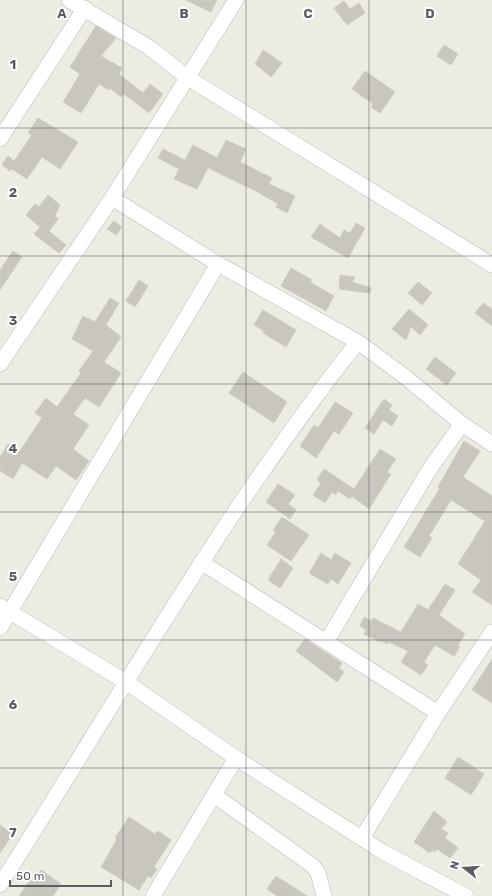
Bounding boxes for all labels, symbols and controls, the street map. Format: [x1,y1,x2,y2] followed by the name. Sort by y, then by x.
[57,6,67,21] text: A
[179,6,189,21] text: B
[303,6,313,21] text: C
[425,6,435,21] text: D
[10,57,16,72] text: 1
[9,185,17,200] text: 2
[9,313,18,328] text: 3
[9,441,18,456] text: 4
[9,569,17,584] text: 5
[9,697,18,712] text: 6
[9,825,17,840] text: 7
[444,848,484,888] north arrow
[448,859,462,871] text: N
[10,862,111,888] scale bar
[16,869,44,883] text: 50 m

